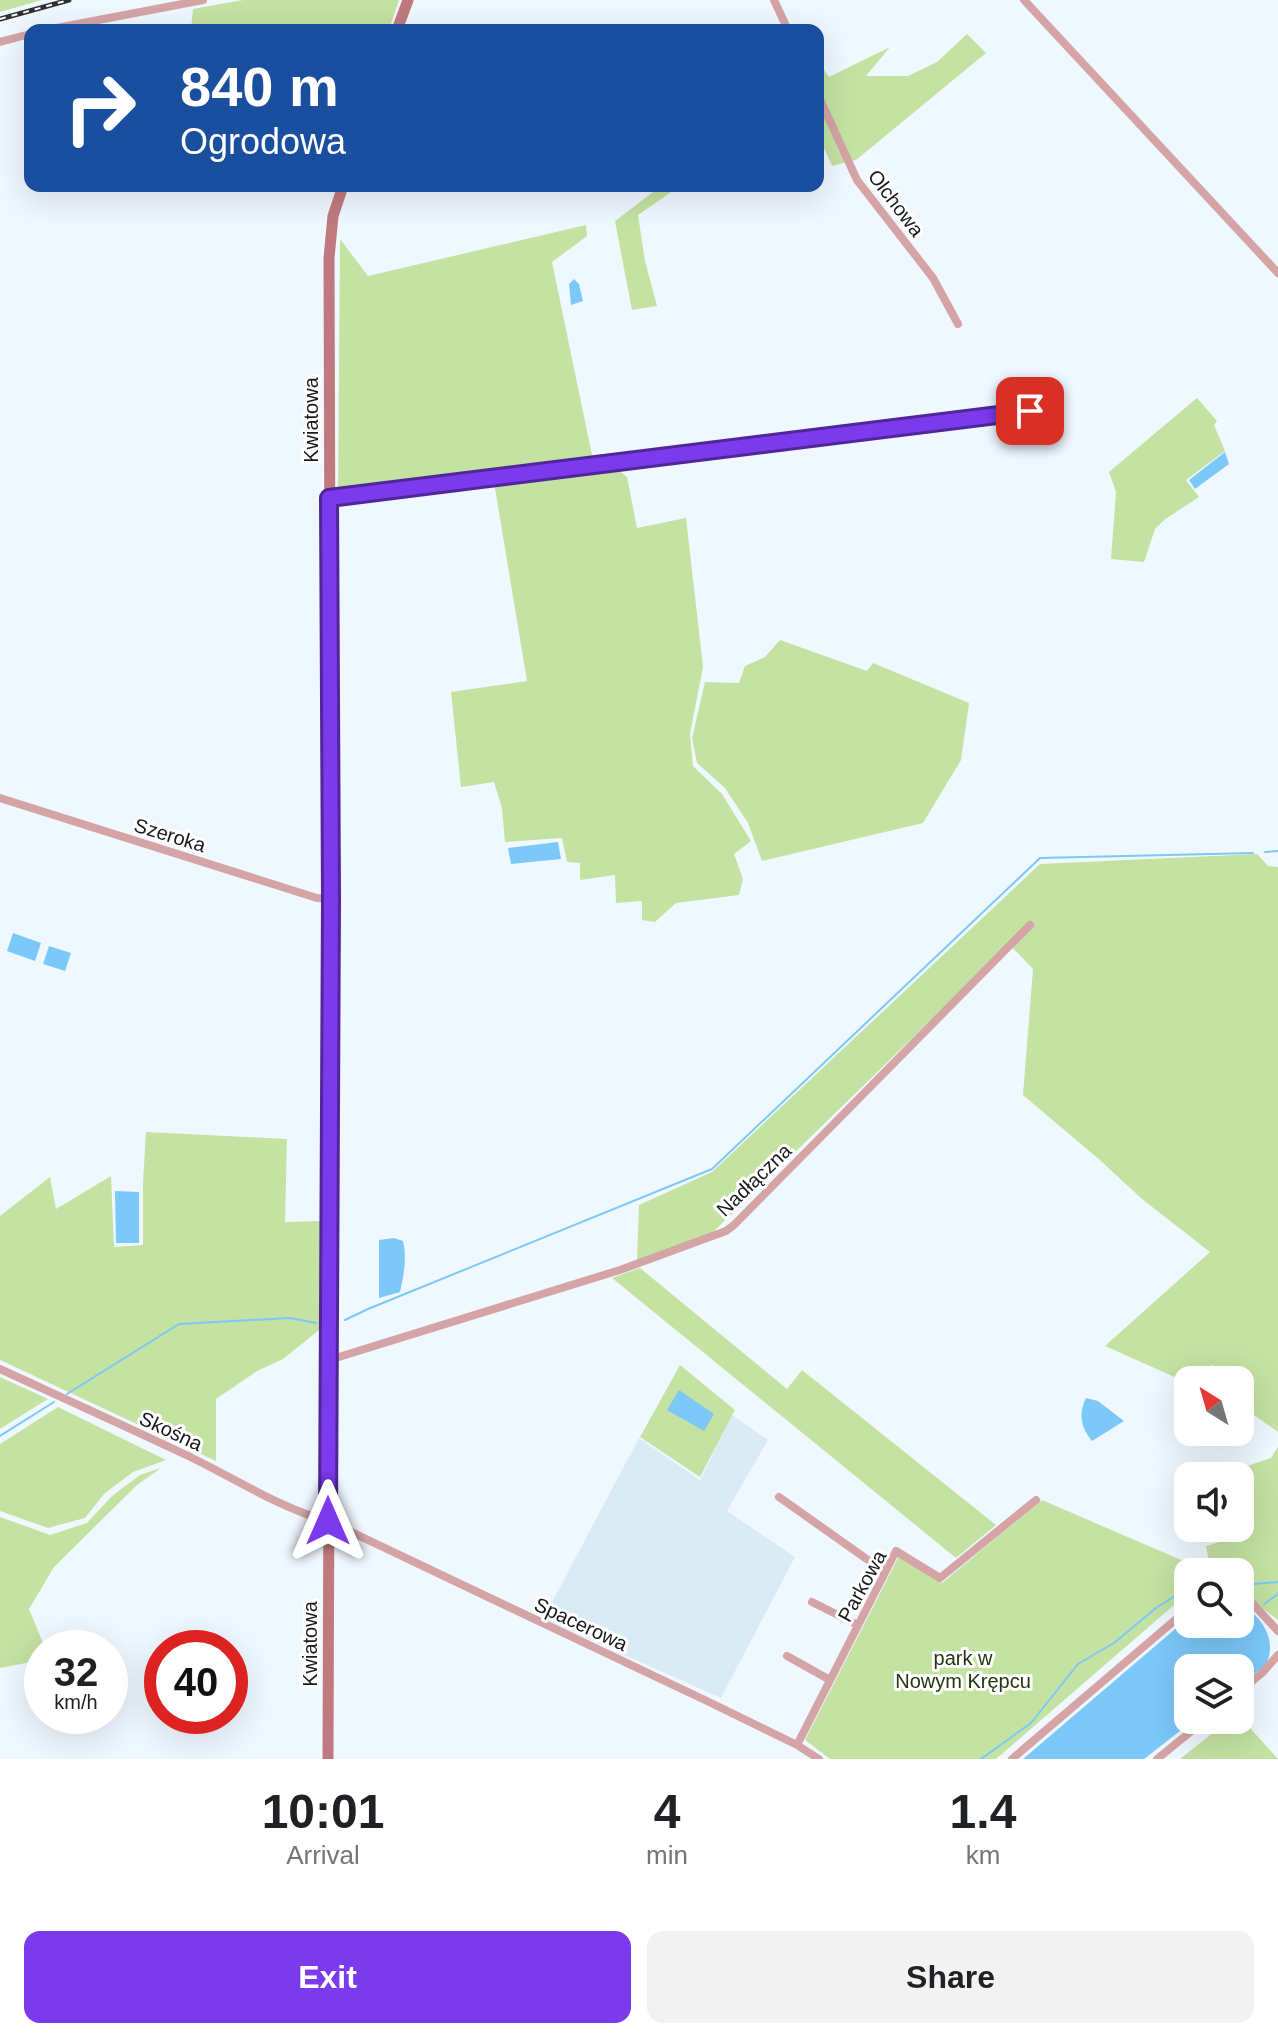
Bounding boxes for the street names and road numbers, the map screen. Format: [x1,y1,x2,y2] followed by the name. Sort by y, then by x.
[864,165,929,241] street label: Olchowa
[300,376,322,463] street label: Kwiatowa
[132,814,209,857] street label: Szeroka
[712,1139,796,1221] street label: Nadłączna
[136,1407,207,1455] street label: Skośna
[834,1546,891,1625] street label: Parkowa
[531,1593,632,1655] street label: Spacerowa
[299,1600,321,1687] street label: Kwiatowa

